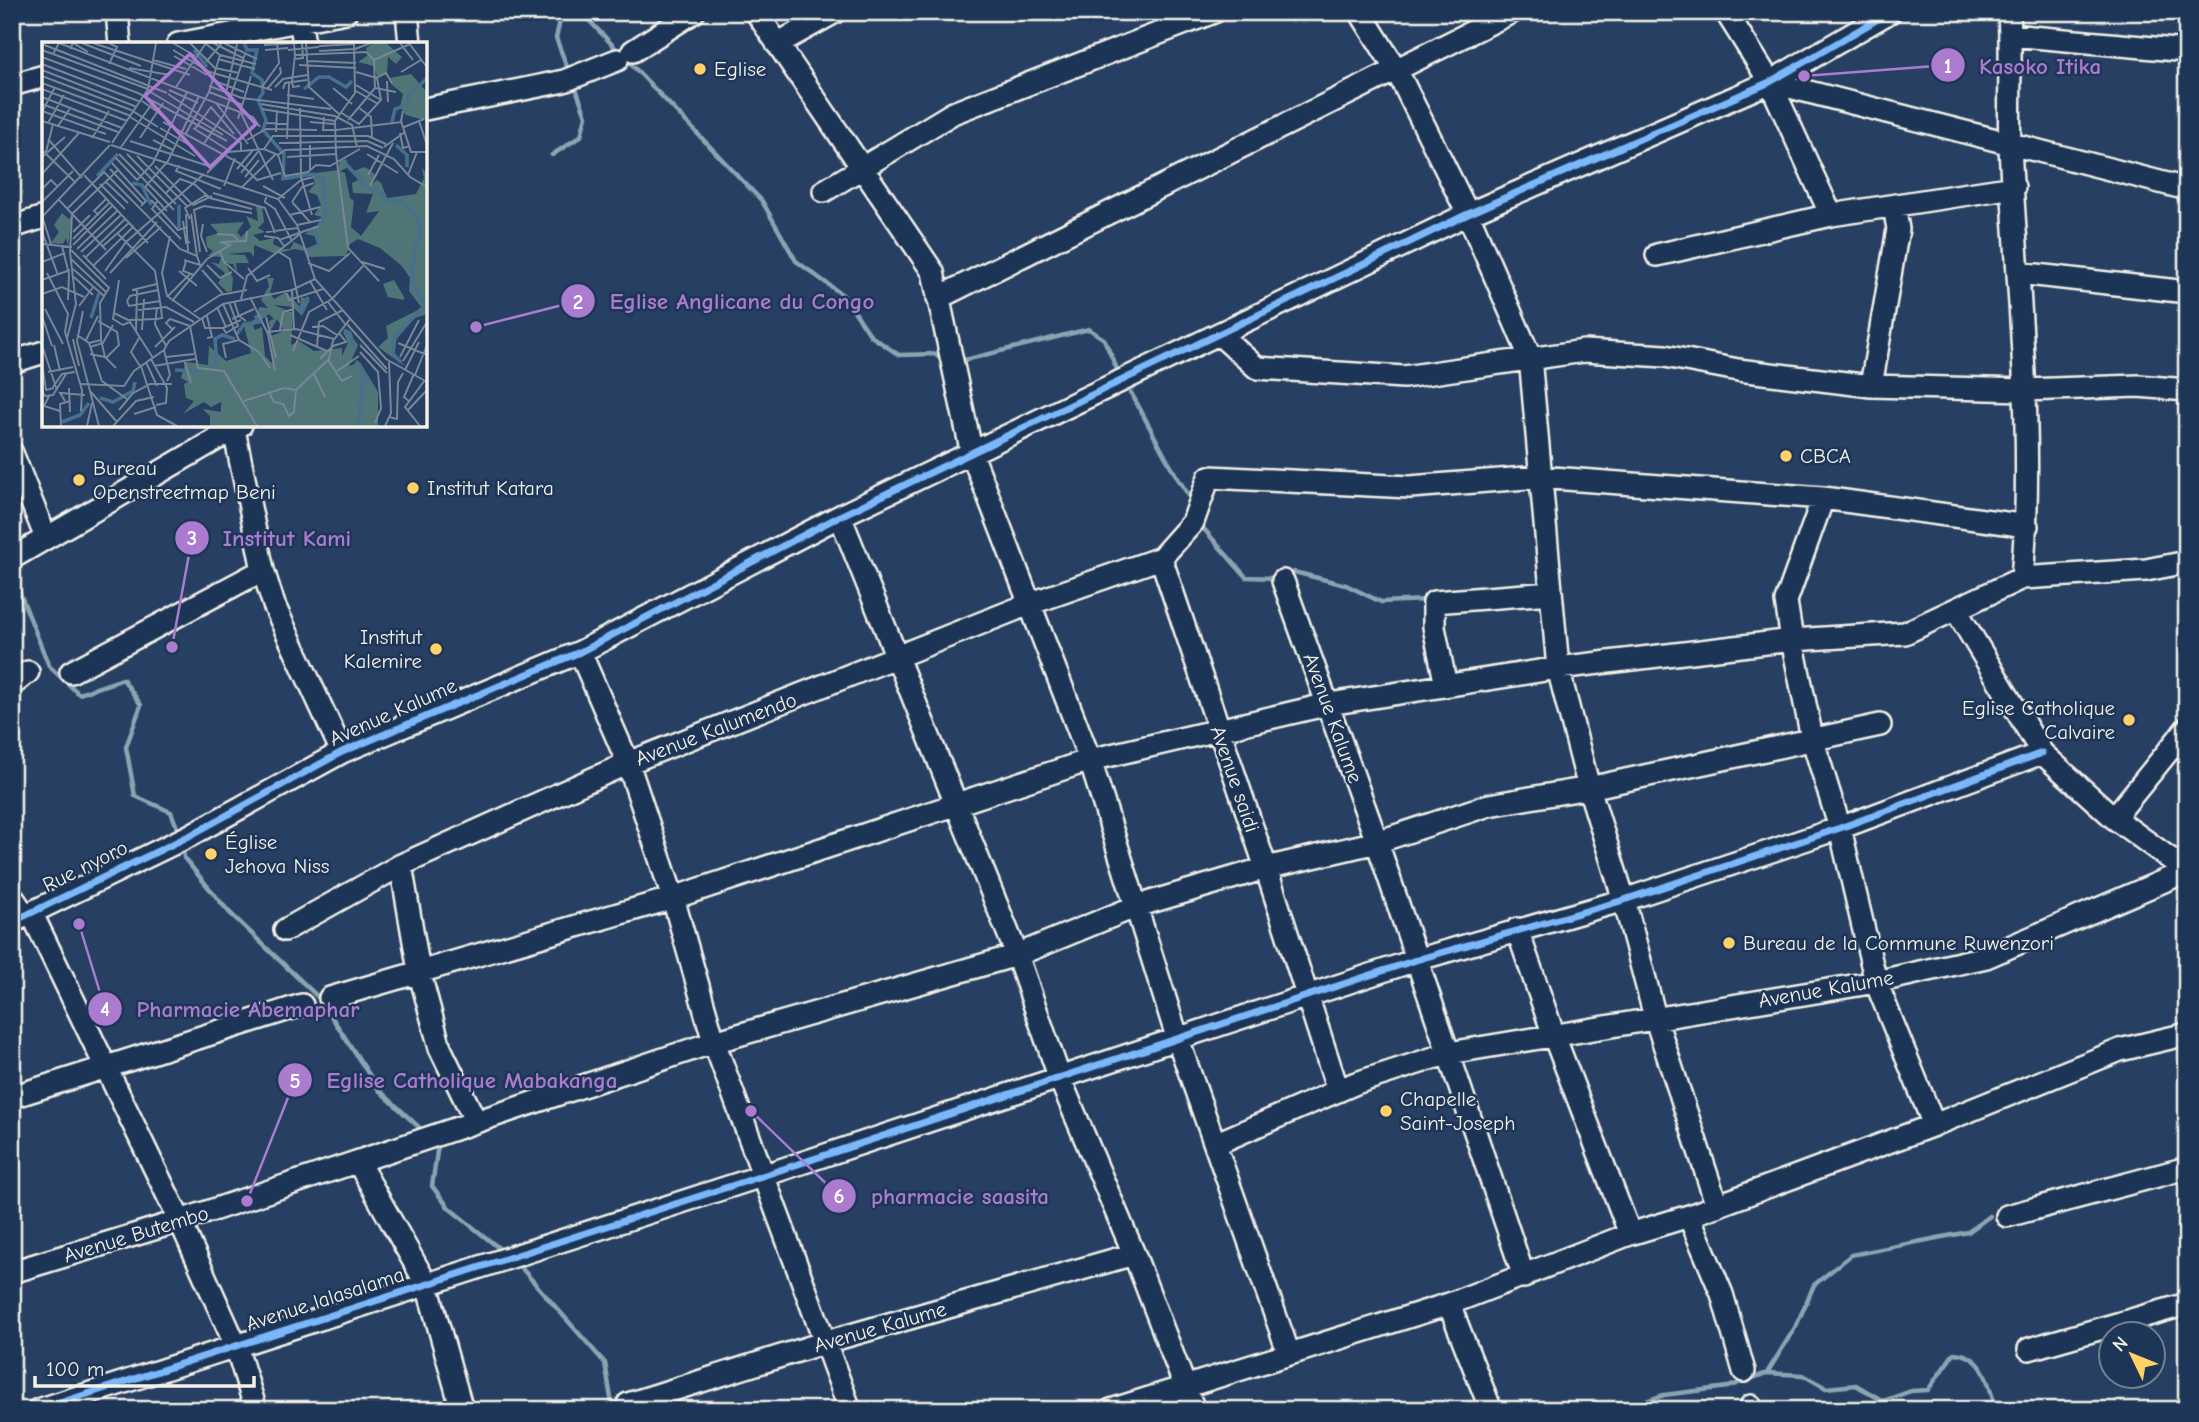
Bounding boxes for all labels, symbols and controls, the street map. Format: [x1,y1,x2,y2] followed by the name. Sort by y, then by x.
[42,42,427,427] inset map
[1930,43,2115,87] callout: Kasoko Itika
[1979,53,2101,80] text: Kasoko Itika
[1944,54,1952,78] text: 1
[714,57,766,81] place label: Eglise
[692,61,708,77] marker: Eglise
[561,279,888,323] callout: Eglise Anglicane du Congo
[610,288,874,315] text: Eglise Anglicane du Congo
[573,290,583,314] text: 2
[1800,444,1851,468] place label: CBCA
[1778,448,1794,464] marker: CBCA
[93,456,276,504] place label: Bureau Openstreetmap Beni
[71,472,87,488] marker: Bureau Openstreetmap Beni
[427,476,554,500] place label: Institut Katara
[405,480,421,496] marker: Institut Katara
[174,516,366,560] callout: Institut Kami
[223,525,351,552] text: Institut Kami
[187,526,197,550] text: 3
[344,625,423,673] place label: Institut Kalemire
[428,641,444,657] marker: Institut Kalemire
[1298,650,1368,786] street label: Avenue Kalume
[326,673,460,751] street label: Avenue Kalume
[632,687,800,771] street label: Avenue Kalumendo
[1962,696,2115,744] place label: Eglise Catholique Calvaire
[2121,712,2137,728] marker: Eglise Catholique Calvaire
[1206,723,1264,835] street label: Avenue saidi
[225,830,330,878] place label: Église Jehova Niss
[39,835,131,897] street label: Rue nyoro
[203,846,219,862] marker: Église Jehova Niss
[1743,931,2054,955] place label: Bureau de la Commune Ruwenzori
[1721,935,1737,951] marker: Bureau de la Commune Ruwenzori
[1757,965,1895,1013] street label: Avenue Kalume
[88,987,374,1031] callout: Pharmacie Abemaphar
[137,996,360,1023] text: Pharmacie Abemaphar
[100,997,110,1021] text: 4
[278,1058,632,1102] callout: Eglise Catholique Mabakanga
[326,1067,618,1094] text: Eglise Catholique Mabakanga
[289,1069,301,1093] text: 5
[1400,1087,1515,1135] place label: Chapelle Saint-Joseph
[1378,1103,1394,1119] marker: Chapelle Saint-Joseph
[822,1174,1063,1218] callout: pharmacie saasita
[871,1183,1049,1210] text: pharmacie saasita
[834,1184,844,1208] text: 6
[61,1201,211,1267] street label: Avenue Butembo
[243,1262,407,1336] street label: Avenue lalasalama
[811,1297,949,1357] street label: Avenue Kalume
[2098,1320,2168,1390] north arrow
[2108,1332,2133,1356] text: N
[35,1345,254,1389] scale bar
[46,1357,104,1381] text: 100 m

